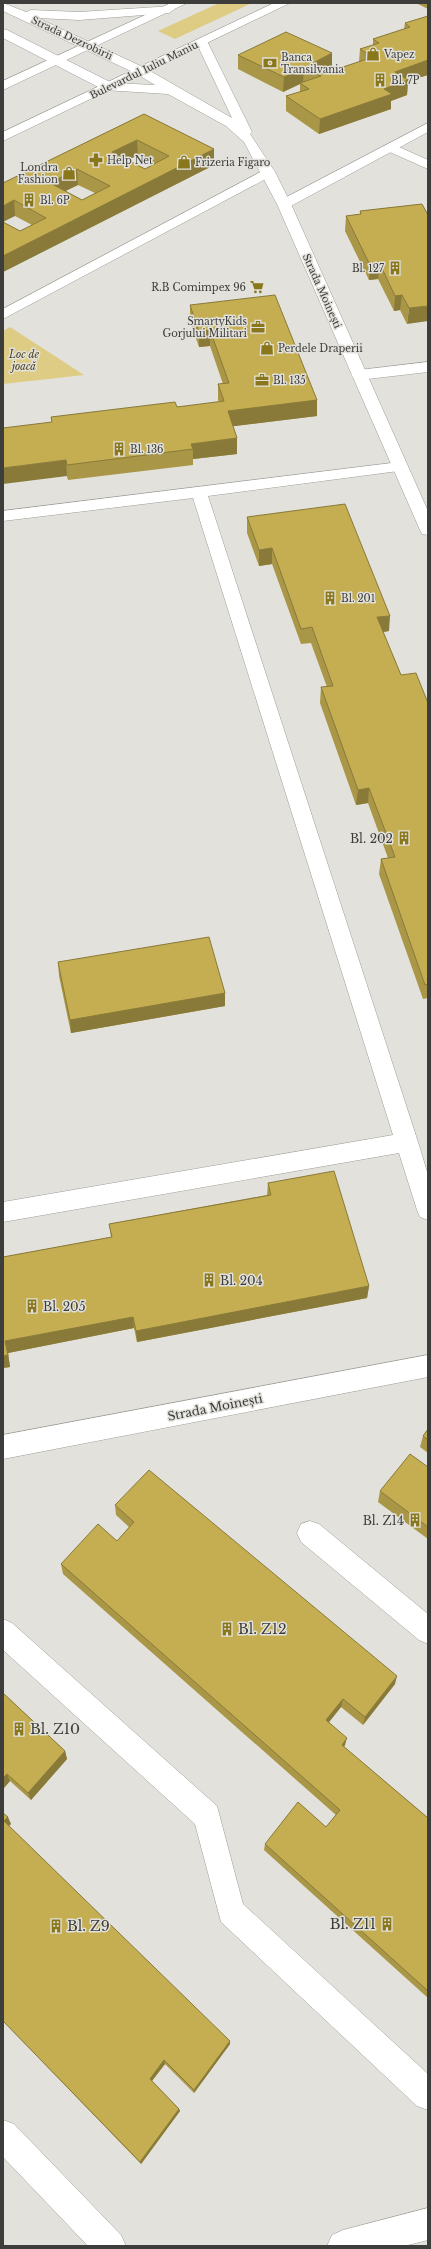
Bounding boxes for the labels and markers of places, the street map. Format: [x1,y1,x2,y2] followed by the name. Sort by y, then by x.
[365,46,381,62] shop icon: Vapez
[383,48,415,61] place label: Vapez
[281,51,344,76] place label: Banca Transilvania
[262,55,278,71] bank icon: Banca Transilvania
[372,72,388,88] building icon: Bl. 7P
[391,74,419,87] place label: Bl. 7P
[88,152,104,168] pharmacy icon: Help Net
[107,154,153,167] place label: Help Net
[176,154,192,170] shop icon: Frizeria Figaro
[195,156,271,169] place label: Frizeria Figaro
[18,161,58,186] place label: Londra Fashion
[61,165,77,181] shop icon: Londra Fashion
[21,192,37,208] building icon: Bl. 6P
[40,194,70,207] place label: Bl. 6P
[387,260,403,276] building icon: Bl. 127
[352,262,385,275] place label: Bl. 127
[249,279,265,295] supermarket icon: R.B Comimpex 96
[151,281,246,294] place label: R.B Comimpex 96
[163,315,248,340] place label: SmartyKids Gorjului Militari
[250,319,266,335] office icon: SmartyKids Gorjului Militari
[259,340,275,356] shop icon: Perdele Draperii
[278,342,363,355] place label: Perdele Draperii
[254,372,270,388] office icon: Bl. 135
[273,374,306,387] place label: Bl. 135
[111,441,127,457] building icon: Bl. 136
[130,443,164,456] place label: Bl. 136
[322,590,338,606] building icon: Bl. 201
[341,592,375,605] place label: Bl. 201
[396,830,412,846] building icon: Bl. 202
[350,831,393,846] place label: Bl. 202
[201,1272,217,1288] building icon: Bl. 204
[220,1273,263,1288] place label: Bl. 204
[24,1298,40,1314] building icon: Bl. 205
[43,1299,86,1314] place label: Bl. 205
[407,1512,423,1528] building icon: Bl. Z14
[363,1513,404,1528] place label: Bl. Z14
[238,1620,287,1638] place label: Bl. Z12
[219,1621,235,1637] building icon: Bl. Z12
[30,1720,80,1738] place label: Bl. Z10
[11,1721,27,1737] building icon: Bl. Z10
[330,1915,376,1933] place label: Bl. Z11
[379,1916,395,1932] building icon: Bl. Z11
[67,1917,110,1935] place label: Bl. Z9
[48,1918,64,1934] building icon: Bl. Z9

